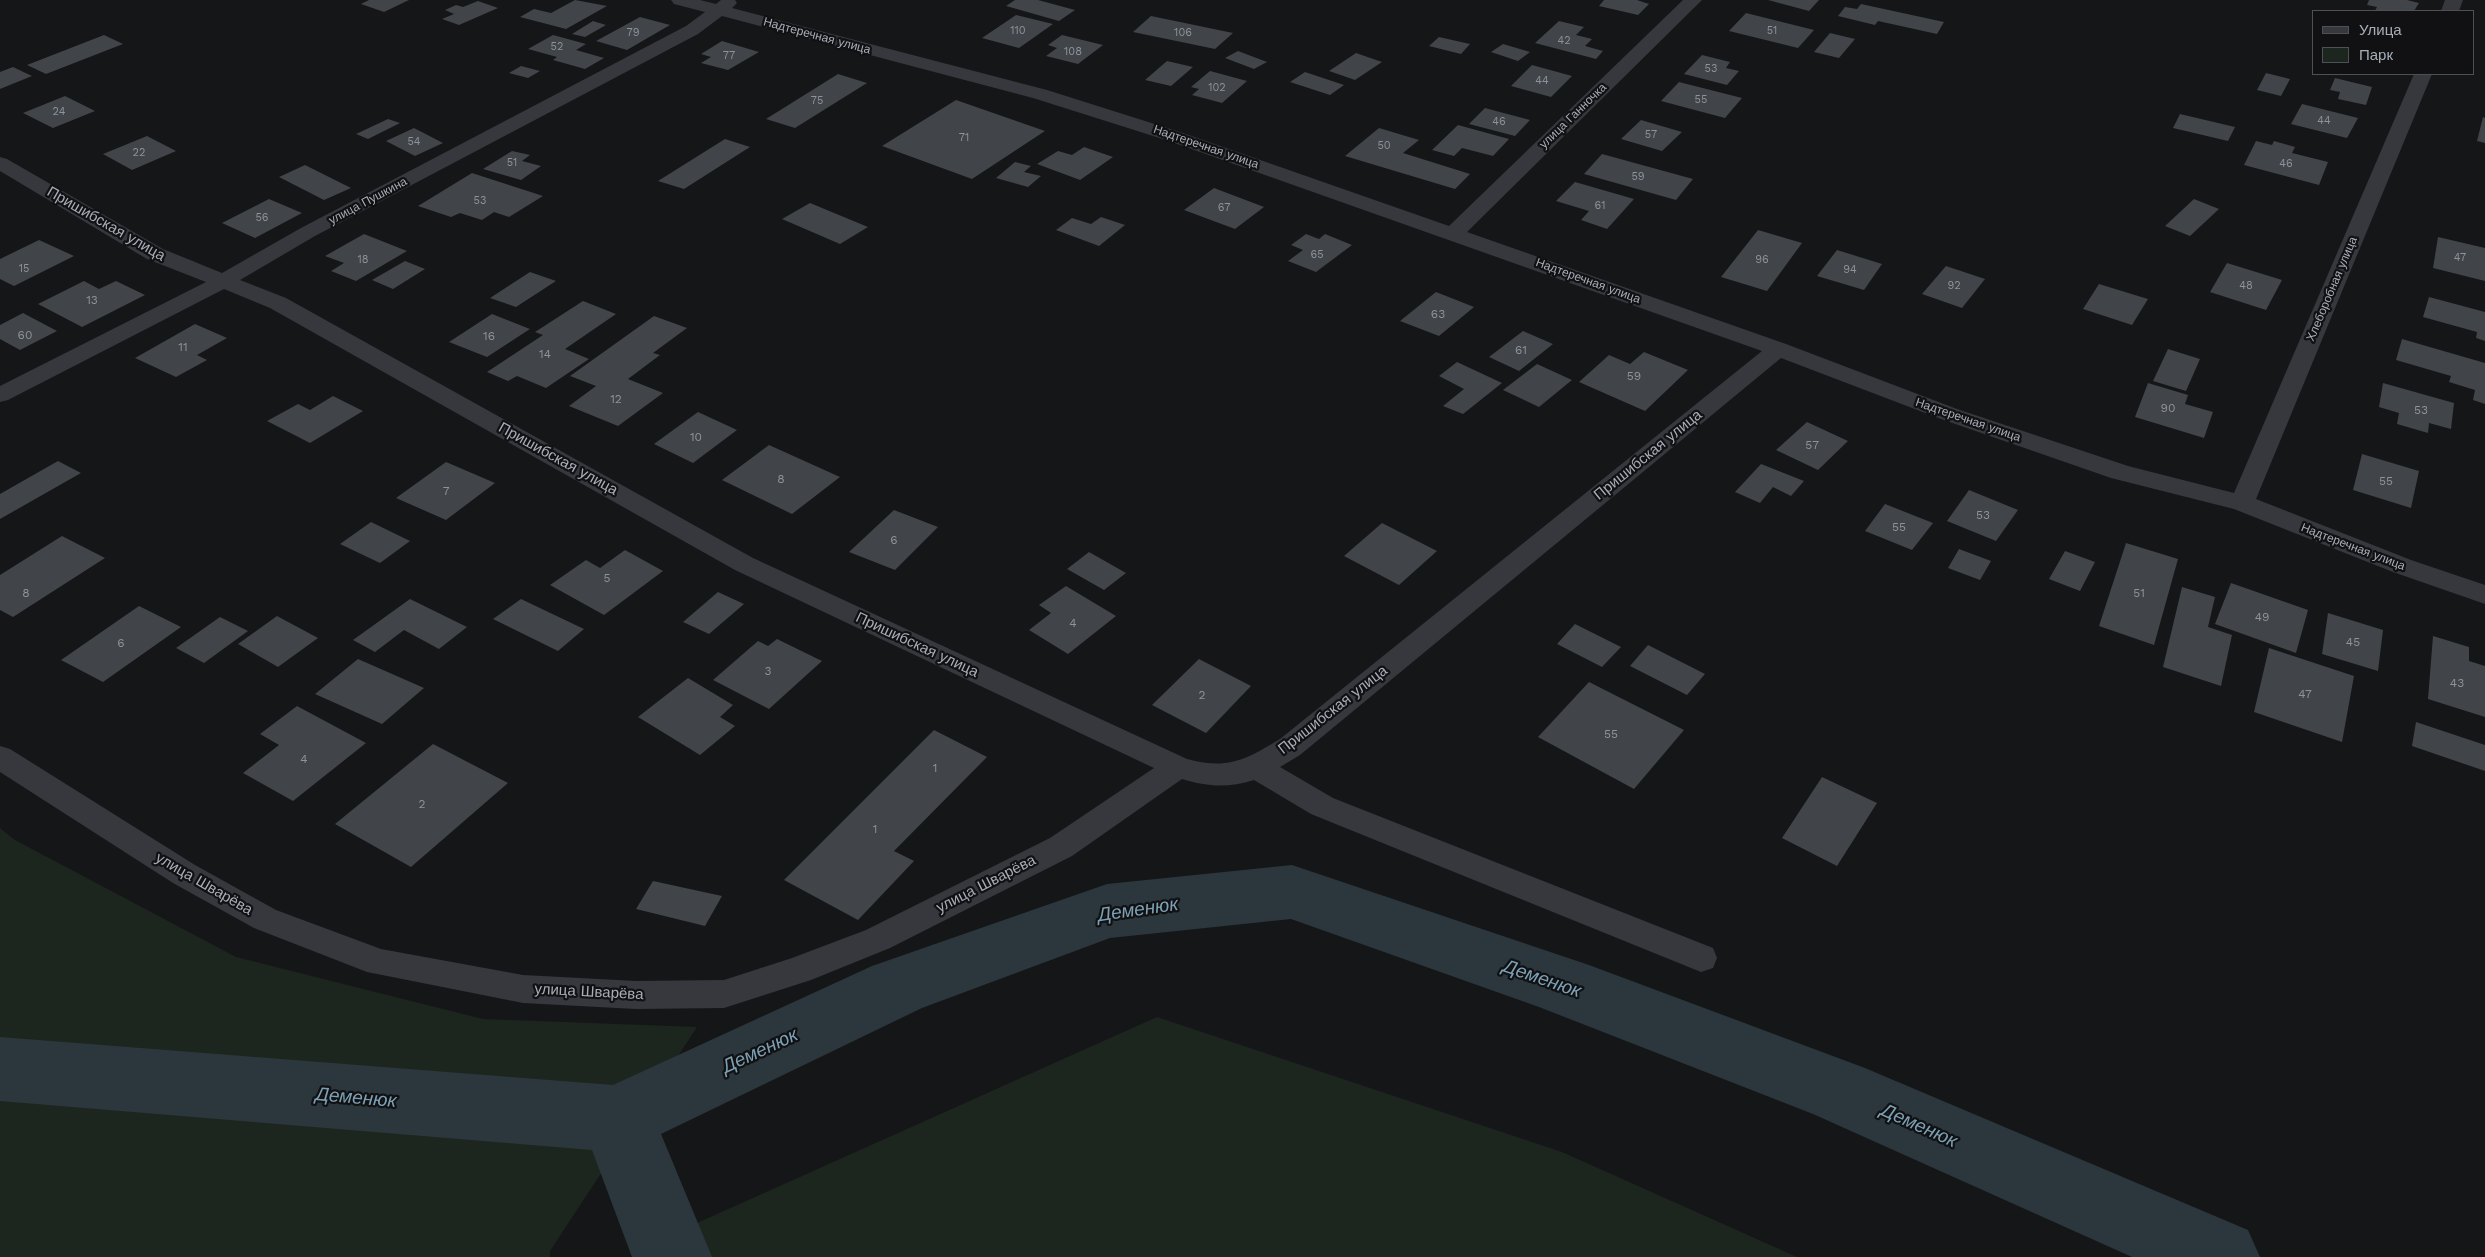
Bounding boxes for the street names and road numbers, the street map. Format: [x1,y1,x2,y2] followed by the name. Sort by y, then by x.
[762,15,872,57] street label: Надтеречная улица
[1536,80,1610,152] street label: улица Ганночка
[1151,122,1261,172] street label: Надтеречная улица
[326,174,410,228] street label: улица Пушкина
[44,183,168,265] street label: Пришибская улица
[2303,235,2361,343] street label: Хлеборобная улица
[1534,255,1642,307] street label: Надтеречная улица
[1913,395,2023,445] street label: Надтеречная улица
[1590,406,1706,504] street label: Пришибская улица
[495,419,621,499] street label: Пришибская улица
[2299,520,2407,574] street label: Надтеречная улица
[853,609,981,681] street label: Пришибская улица
[1275,662,1391,758] street label: Пришибская улица
[152,849,256,919] street label: улица Шварёва
[933,851,1039,917] street label: улица Шварёва
[534,980,644,1004] street label: улица Шварёва

